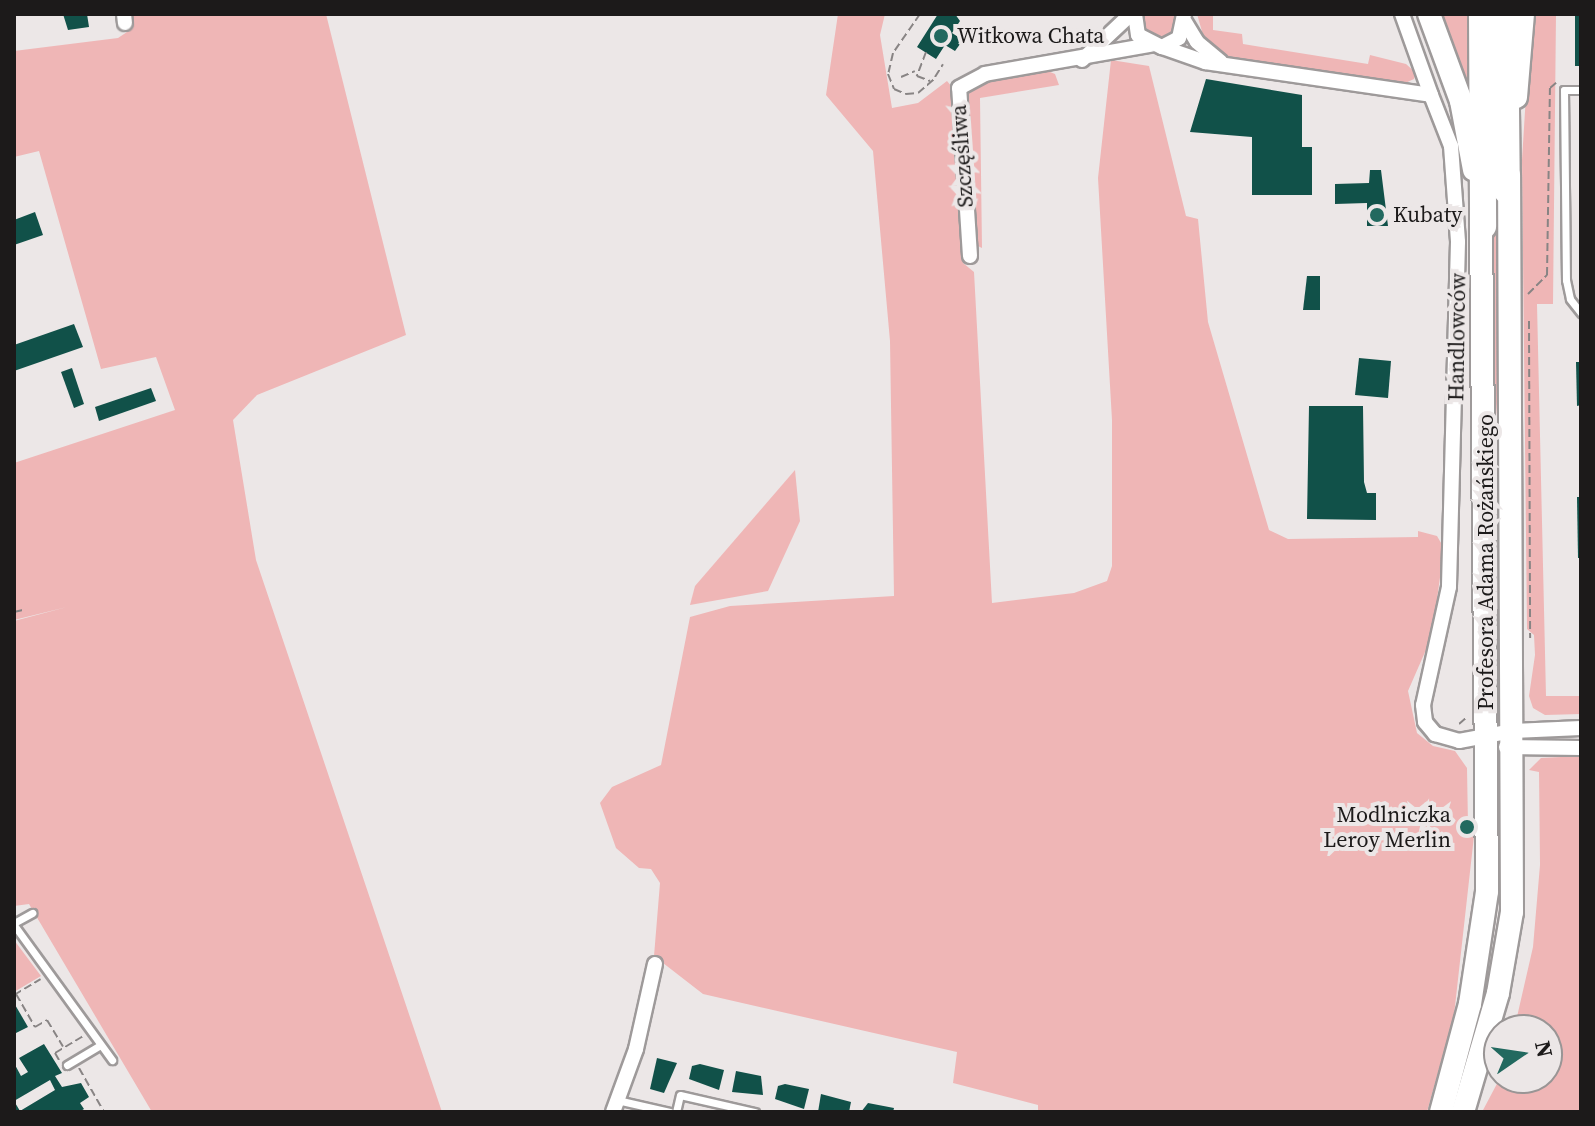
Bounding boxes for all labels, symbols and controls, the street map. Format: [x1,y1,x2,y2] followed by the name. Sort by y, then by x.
[957,23,1105,49] place label: Witkowa Chata
[932,27,950,45] marker: Witkowa Chata
[945,104,979,208] street label: Szczęśliwa
[1393,202,1462,228] place label: Kubaty
[1368,206,1386,224] marker: Kubaty
[1443,273,1471,401] street label: Handlowców
[1473,414,1499,710] street label: Profesora Adama Rożańskiego
[1323,801,1451,852] place label: Modlniczka Leroy Merlin
[1458,818,1476,836] marker: Modlniczka Leroy Merlin
[1483,1014,1563,1094] north arrow
[1528,1038,1561,1060] text: N

